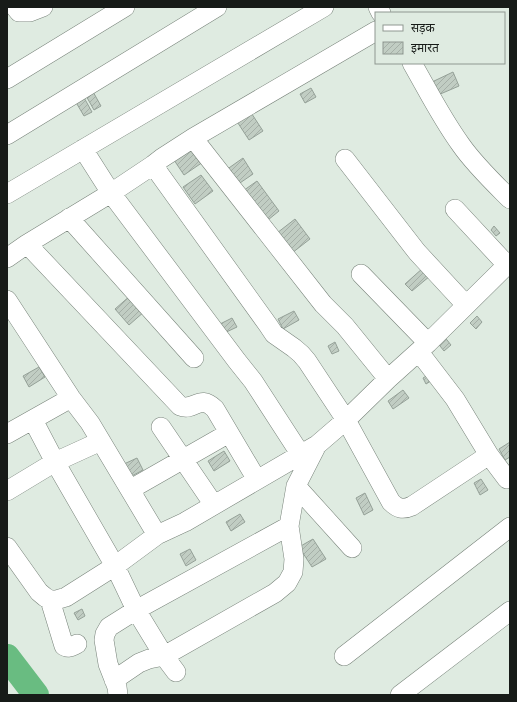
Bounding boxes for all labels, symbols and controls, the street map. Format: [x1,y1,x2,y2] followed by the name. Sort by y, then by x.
[375,12,505,64] legend
[411,21,436,35] text: सड़क
[411,41,440,55] text: इमारत

